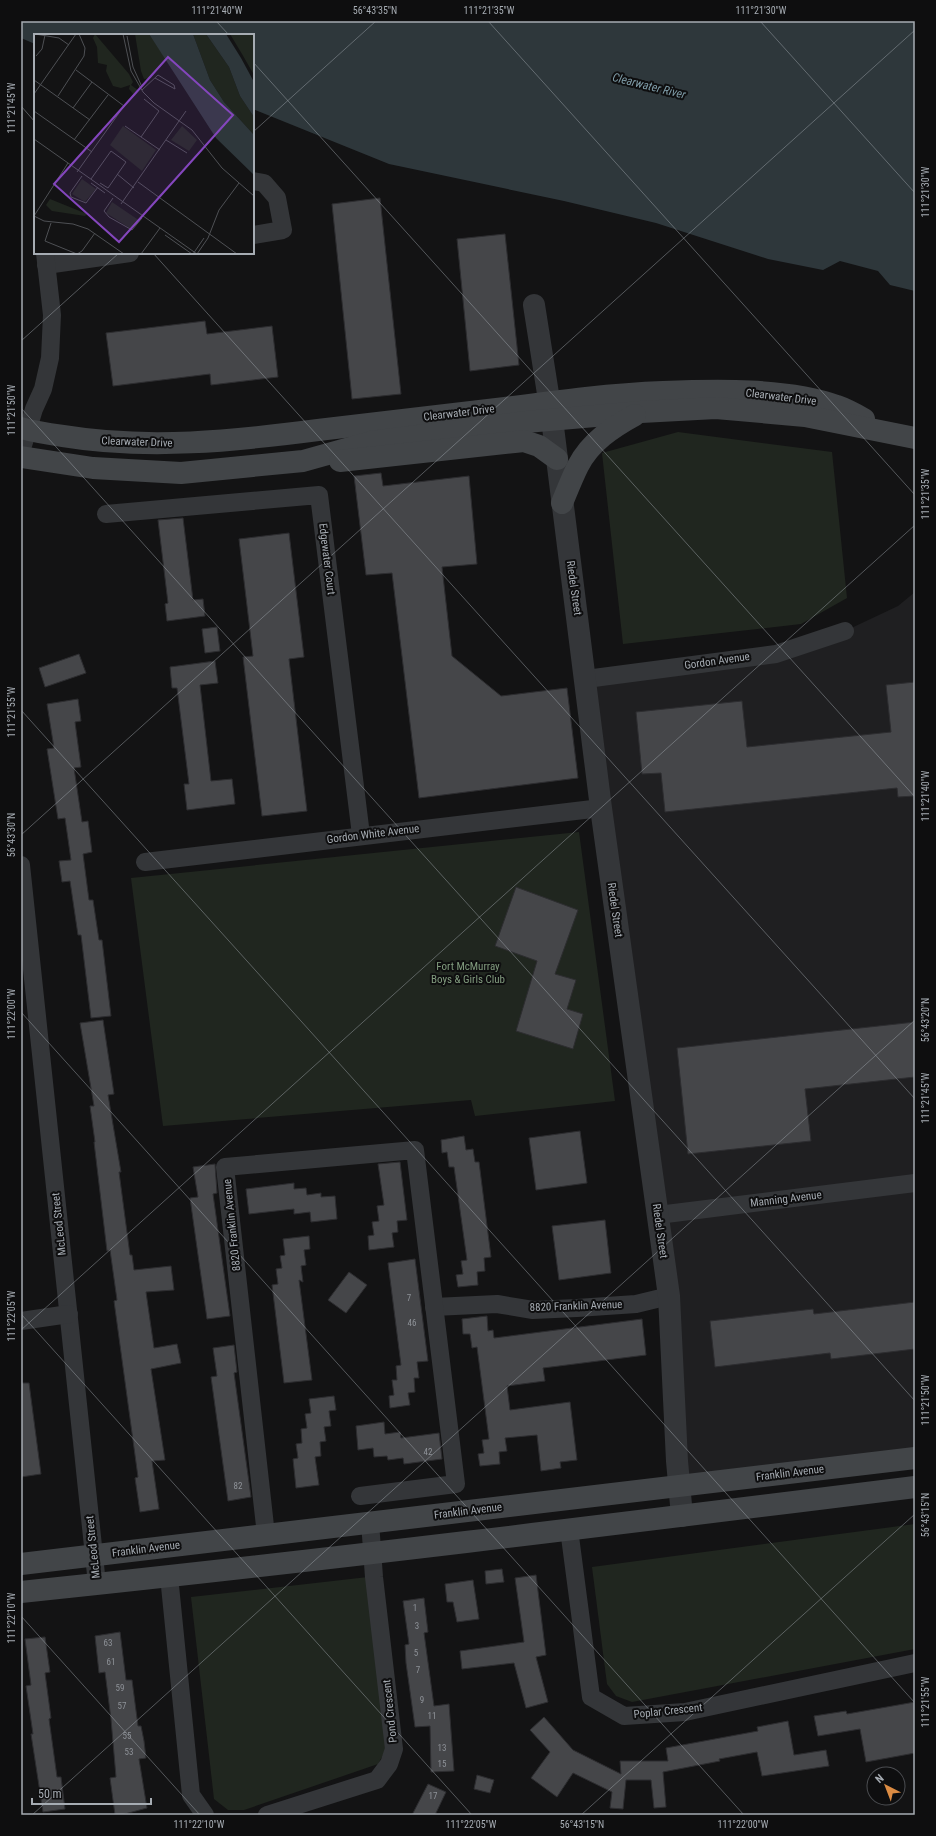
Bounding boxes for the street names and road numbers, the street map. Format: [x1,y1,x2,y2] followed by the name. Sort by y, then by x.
[745,386,817,408] street label: Clearwater Drive
[423,402,495,424] street label: Clearwater Drive
[101,434,173,450] street label: Clearwater Drive
[316,522,338,596] street label: Edgewater Court
[564,560,584,616] street label: Riedel Street
[684,650,750,672] street label: Gordon Avenue
[326,822,420,846] street label: Gordon White Avenue
[605,882,625,938] street label: Riedel Street
[221,1178,243,1272] street label: 8820 Franklin Avenue
[750,1188,822,1210] street label: Manning Avenue
[49,1192,69,1256] street label: McLeod Street
[650,1203,670,1259] street label: Riedel Street
[529,1298,623,1314] street label: 8820 Franklin Avenue
[755,1462,825,1484] street label: Franklin Avenue
[433,1500,503,1522] street label: Franklin Avenue
[83,1515,103,1579] street label: McLeod Street
[111,1538,181,1560] street label: Franklin Avenue
[380,1679,400,1743] street label: Pond Crescent
[633,1701,703,1721] street label: Poplar Crescent

